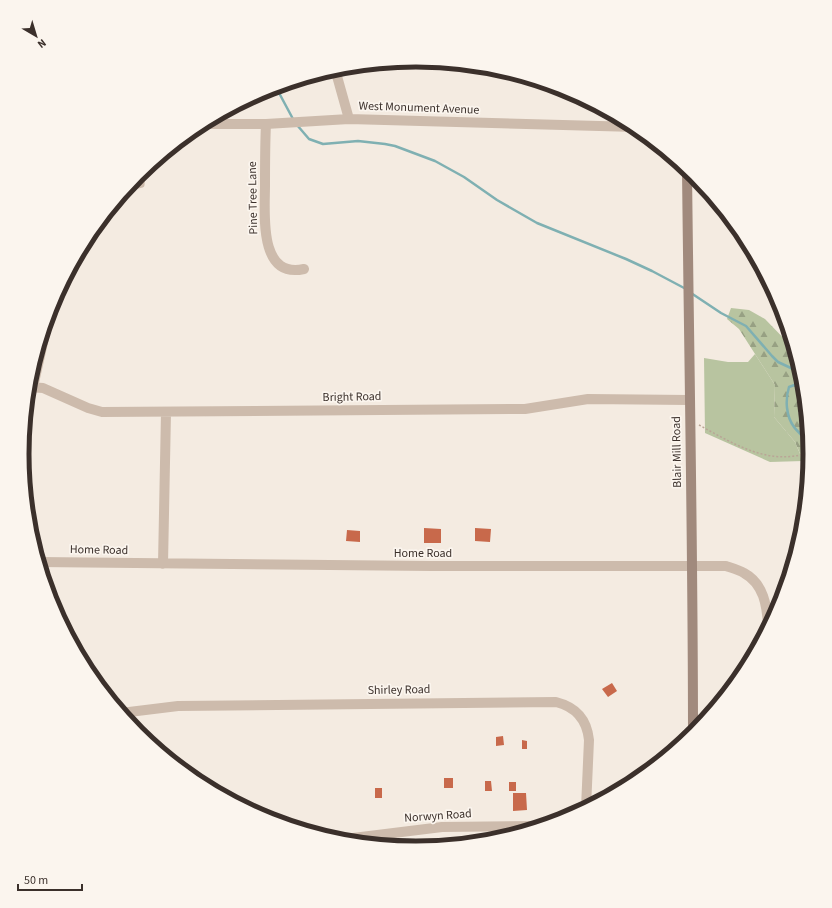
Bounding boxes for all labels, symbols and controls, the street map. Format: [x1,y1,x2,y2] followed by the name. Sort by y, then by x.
[16,16,56,56] north arrow
[34,35,49,52] text: N
[358,97,480,119] street label: West Monument Avenue
[244,161,262,235] street label: Pine Tree Lane
[322,388,382,406] street label: Bright Road
[668,416,686,488] street label: Blair Mill Road
[70,541,128,559] street label: Home Road
[394,545,452,562] street label: Home Road
[367,681,431,699] street label: Shirley Road
[404,805,472,827] street label: Norwyn Road
[18,866,82,892] scale bar
[24,872,48,889] text: 50 m

